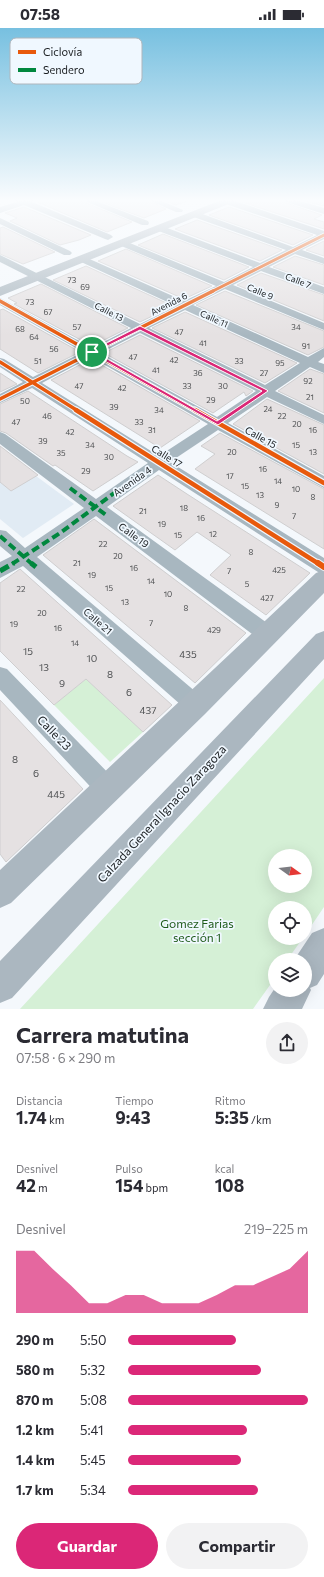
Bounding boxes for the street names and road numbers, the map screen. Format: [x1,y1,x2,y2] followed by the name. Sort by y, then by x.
[284,271,313,291] street label: Calle 7
[245,281,275,302] street label: Calle 9
[149,290,189,317] street label: Avenida 6
[93,300,125,323] street label: Calle 13
[198,307,230,330] street label: Calle 11
[243,423,279,451] street label: Calle 15
[149,442,185,470] street label: Calle 17
[111,463,153,499] street label: Avenida 4
[116,520,152,550] street label: Calle 19
[81,605,115,637] street label: Calle 21
[35,712,75,753] street label: Calle 23
[94,742,229,885] street label: Calzada General Ignacio Zaragoza

